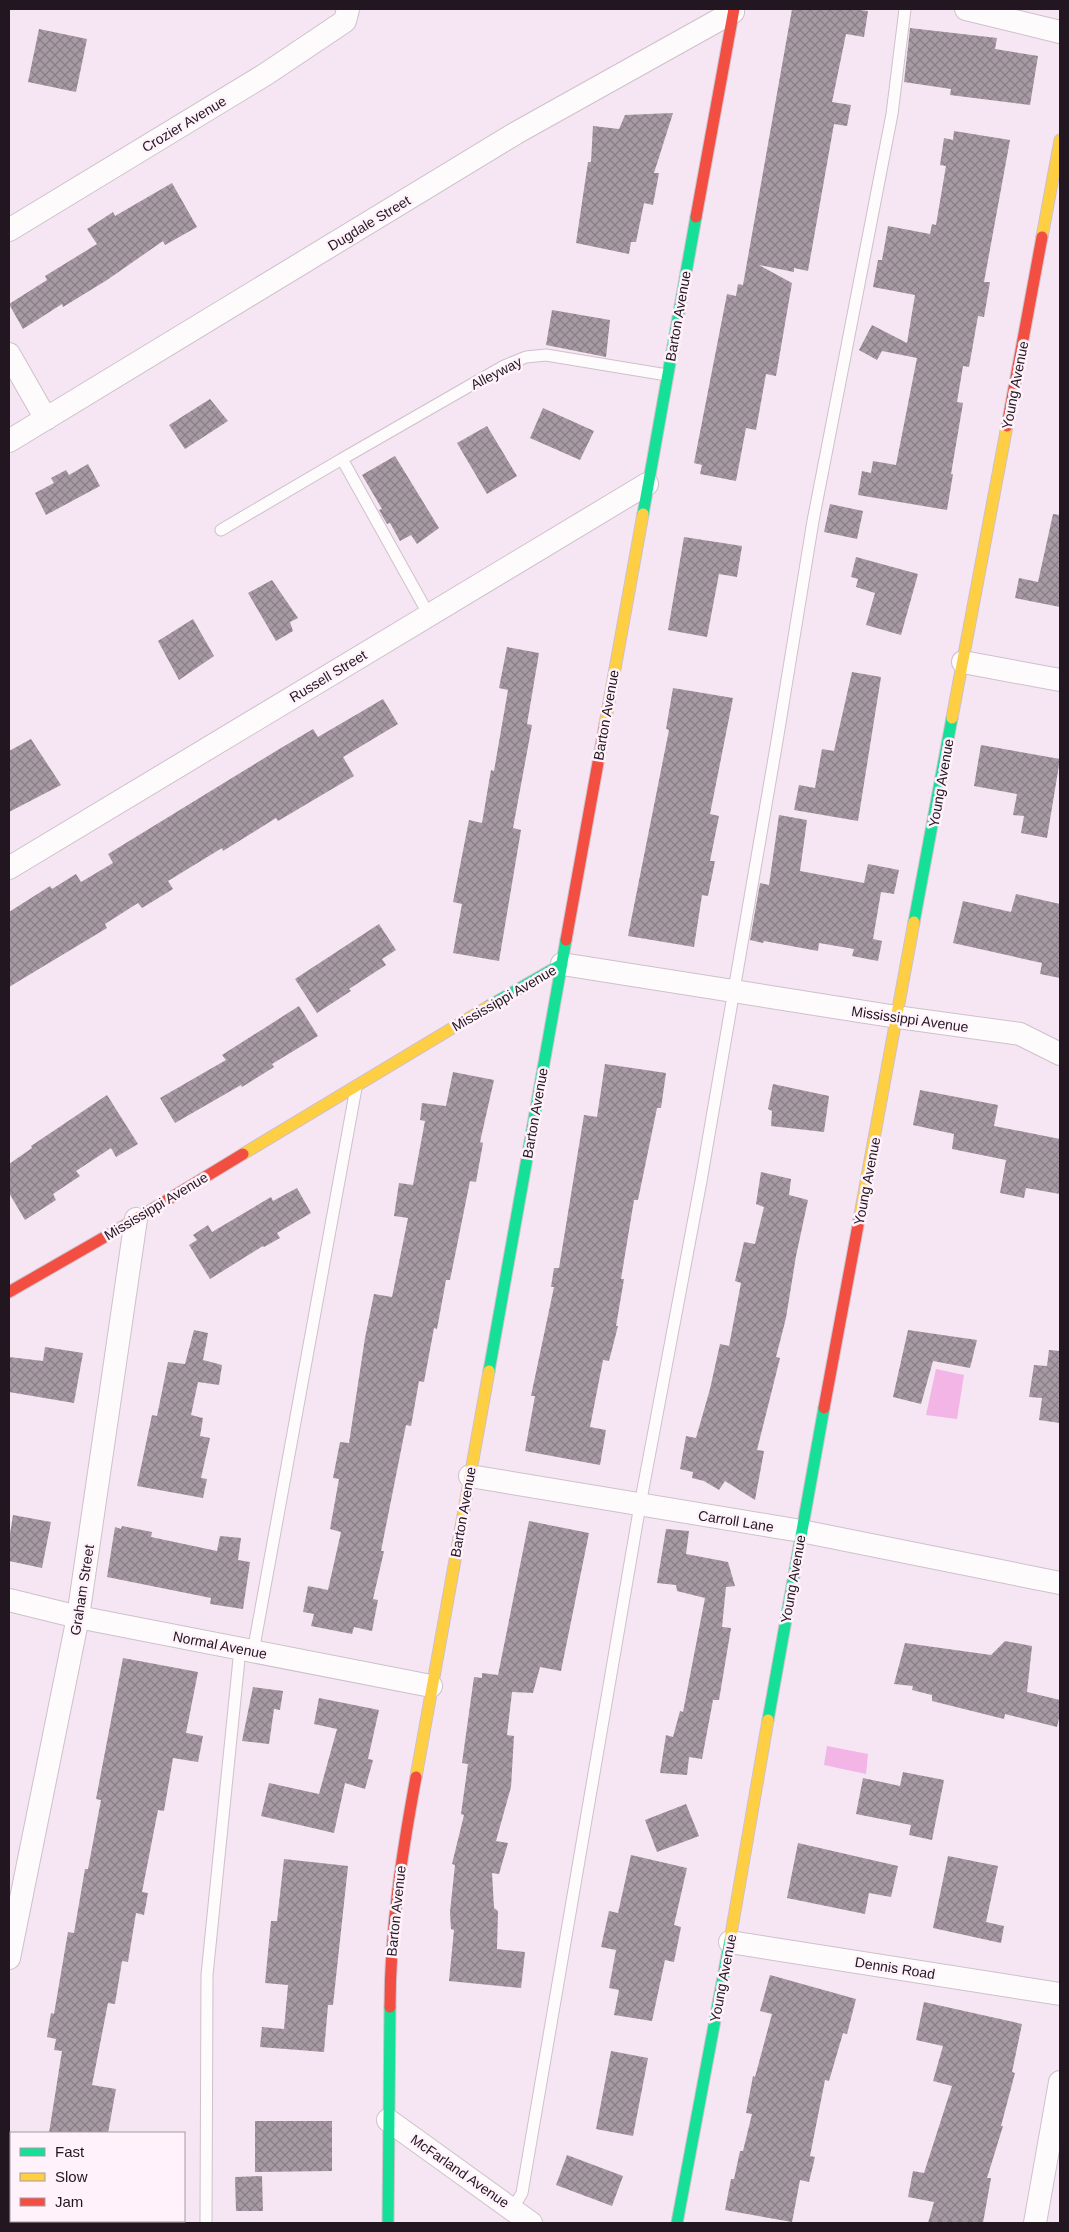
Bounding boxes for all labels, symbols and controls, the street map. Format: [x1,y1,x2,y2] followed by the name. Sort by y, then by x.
[139,92,229,155] street label: Crozier Avenue
[325,192,413,254] street label: Dugdale Street
[662,269,694,362] street label: Barton Avenue
[999,339,1031,430] street label: Young Avenue
[468,353,524,393] street label: Alleyway
[287,647,370,705] street label: Russell Street
[590,668,622,761] street label: Barton Avenue
[925,737,957,828] street label: Young Avenue
[449,961,559,1034] street label: Mississippi Avenue
[850,1003,970,1035] street label: Mississippi Avenue
[519,1066,551,1159] street label: Barton Avenue
[851,1135,883,1226] street label: Young Avenue
[101,1169,211,1243] street label: Mississippi Avenue
[447,1465,479,1558] street label: Barton Avenue
[697,1507,775,1535] street label: Carroll Lane
[777,1533,809,1624] street label: Young Avenue
[67,1543,97,1637] street label: Graham Street
[172,1628,269,1662] street label: Normal Avenue
[383,1864,409,1957] street label: Barton Avenue
[707,1932,739,2023] street label: Young Avenue
[854,1954,936,1982] street label: Dennis Road
[408,2131,512,2211] street label: McFarland Avenue
[10,2132,185,2222] legend
[55,2143,85,2160] text: Fast
[55,2168,88,2185] text: Slow
[55,2193,83,2210] text: Jam

